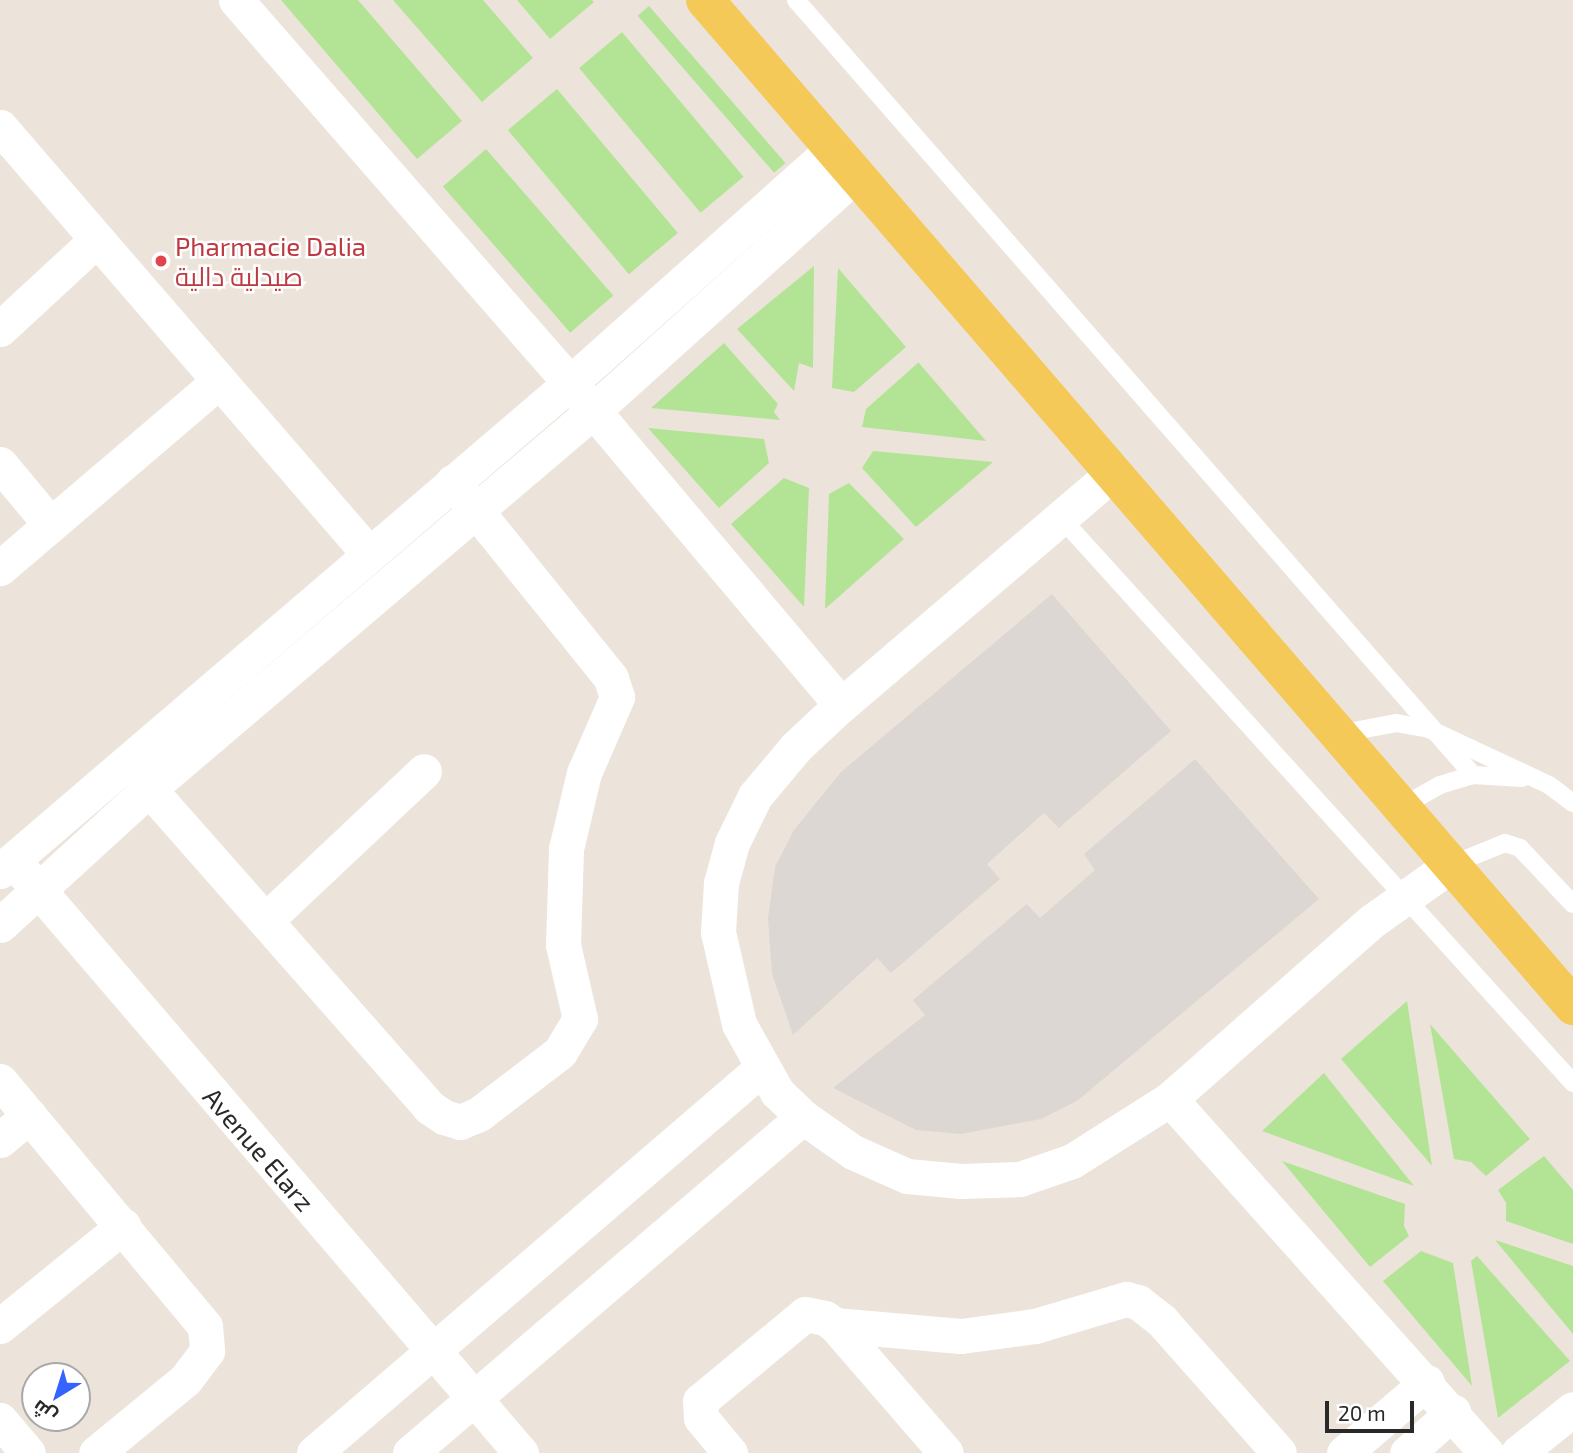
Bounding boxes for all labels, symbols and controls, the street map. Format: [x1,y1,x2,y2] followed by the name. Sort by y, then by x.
[175,230,366,292] place label: Pharmacie Dalia صيدلية دالية
[153,253,169,269] marker: Pharmacie Dalia صيدلية دالية
[197,1081,321,1217] street label: Avenue Elarz
[21,1362,91,1432] north arrow
[1328,1386,1417,1430] scale bar
[27,1396,61,1429] text: ش
[1338,1400,1386,1425] text: 20 m

